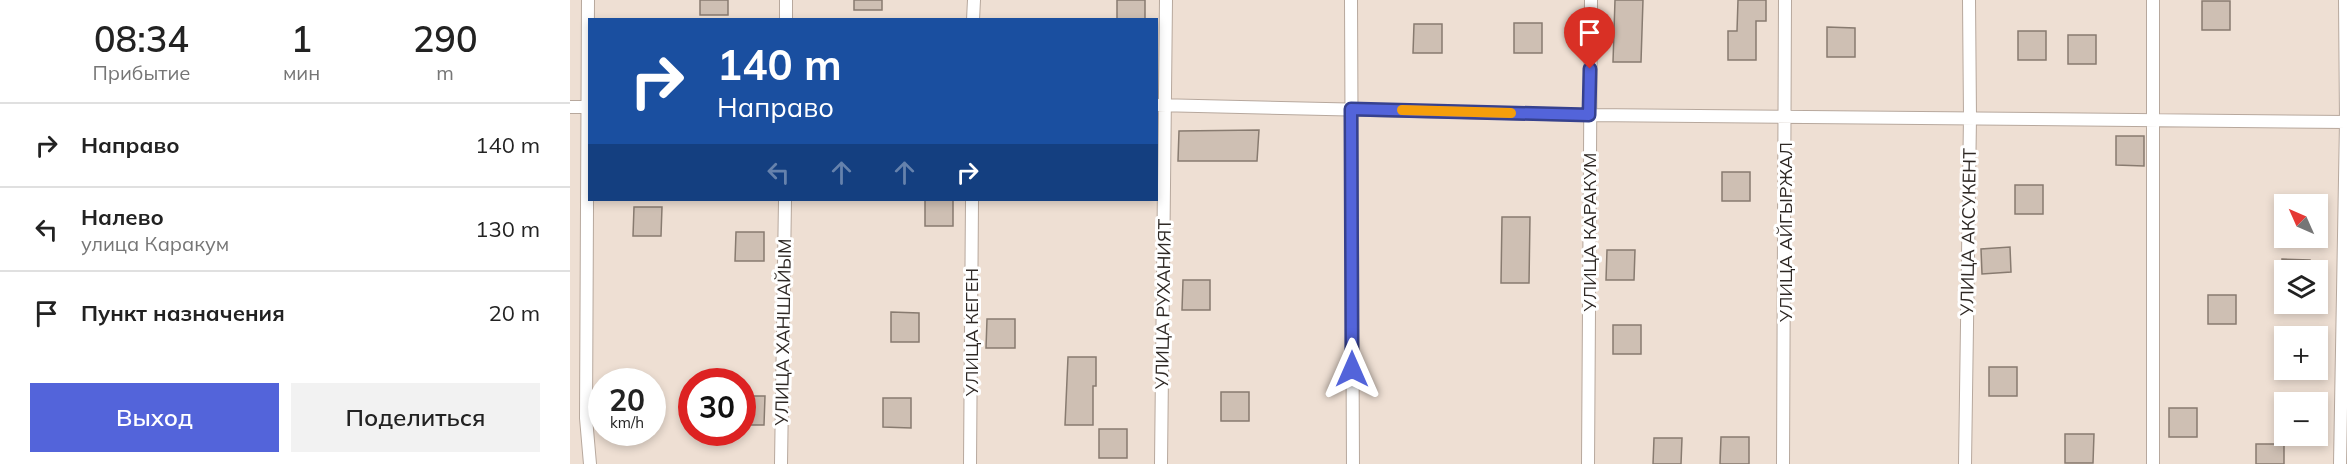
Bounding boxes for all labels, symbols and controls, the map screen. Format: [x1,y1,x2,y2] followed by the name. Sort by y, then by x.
[1564,7,1615,69] pin
[94,16,189,61] text: 08:34
[291,16,312,61] text: 1
[413,16,478,61] text: 290
[1573,16,1606,49] icon: arrive
[717,38,842,91] text: 140 m
[618,42,696,120] icon: right
[92,60,190,85] text: Прибытие
[283,60,320,85] text: мин
[436,60,454,85] text: m
[717,90,834,124] text: Направо
[30,129,63,162] icon: right
[81,131,179,159] text: Направо
[475,131,540,159] text: 140 m
[1774,142,1797,323] street label: УЛИЦА АЙГЫРЖАЛ
[1955,148,1981,317] street label: УЛИЦА АКСУКЕНТ
[1578,152,1601,313] street label: УЛИЦА КАРАКУМ
[762,156,795,189] icon: left
[825,156,858,189] icon: ahead
[888,156,921,189] icon: ahead
[951,156,984,189] icon: right
[2274,194,2328,248] north arrow
[2274,194,2328,446] map controls
[81,203,164,231] text: Налево
[30,213,63,246] icon: left
[475,215,540,243] text: 130 m
[1150,219,1176,390] street label: УЛИЦА РУХАНИЯТ
[81,231,229,256] text: улица Каракум
[770,238,796,427] street label: УЛИЦА ХАНШАЙЫМ
[2274,260,2328,314] button: layers
[960,268,983,397] street label: УЛИЦА КЕГЕН
[30,297,63,330] icon: arrive
[81,299,285,327] text: Пункт назначения
[489,299,540,327] text: 20 m
[2274,326,2328,380] button: +
[1320,337,1384,401] position arrow
[678,368,756,446] speed limit sign: 30
[609,381,645,419] text: 20
[30,383,279,452] button: Выход
[291,383,540,452] button: Поделиться
[2274,392,2328,446] button: −
[610,413,644,432] text: km/h

